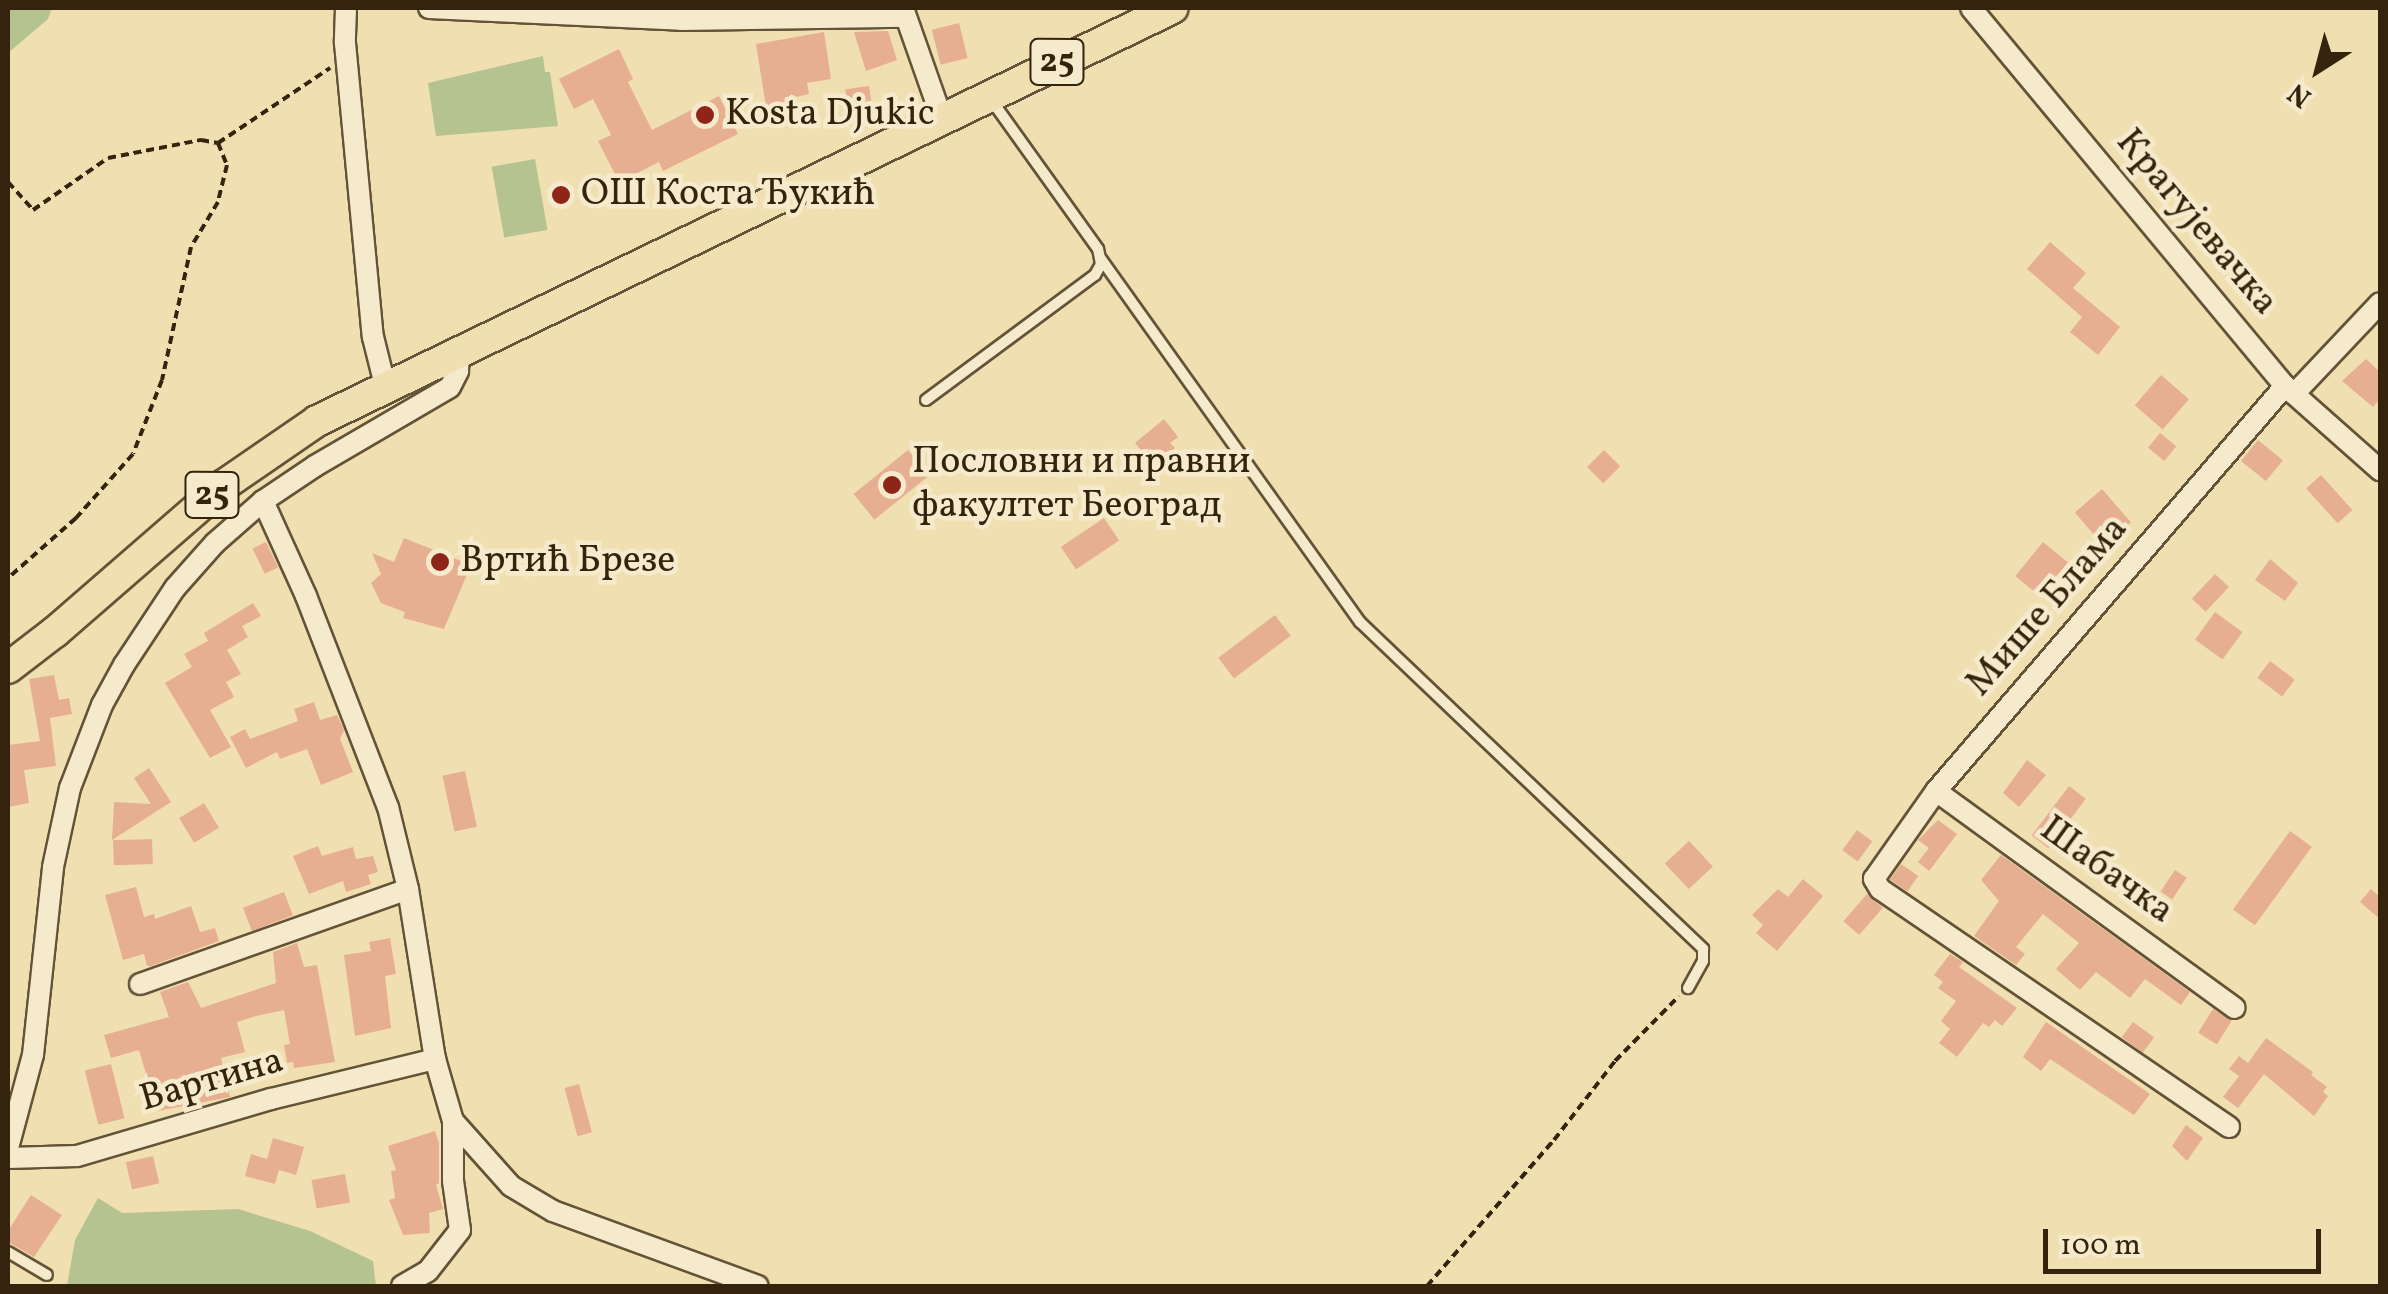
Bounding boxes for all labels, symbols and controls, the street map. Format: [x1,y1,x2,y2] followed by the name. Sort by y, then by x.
[2268,20,2368,120] north arrow
[1027,32,1087,92] road number: 25
[2280,73,2320,116] text: N
[725,92,935,138] place label: Kosta Djukic
[694,104,716,126] marker: Kosta Djukic
[2105,121,2287,325] street label: Крагујевачка
[581,172,877,218] place label: ОШ Коста Ђукић
[550,184,572,206] marker: ОШ Коста Ђукић
[912,440,1251,530] place label: Пословни и правни факултет Београд
[182,465,242,525] road number: 25
[881,474,903,496] marker: Пословни и правни факултет Београд
[1957,508,2139,706] street label: Мише Блама
[460,539,675,585] place label: Вртић Брезе
[429,551,451,573] marker: Вртић Брезе
[2030,807,2182,935] street label: Шабачка
[135,1039,289,1123] street label: Вартина
[2048,1209,2326,1271] scale bar
[2060,1225,2141,1267] text: 100 m

